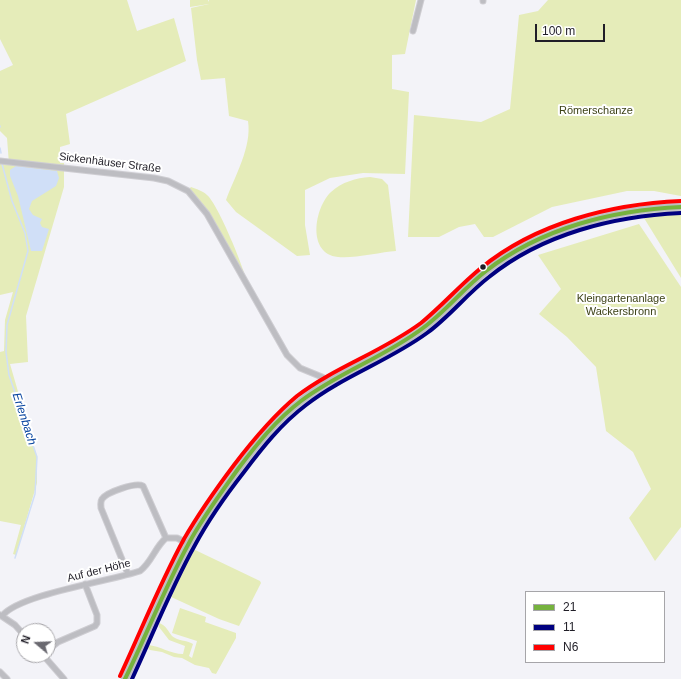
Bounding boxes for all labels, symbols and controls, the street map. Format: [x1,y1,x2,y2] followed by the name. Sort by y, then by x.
[537,16,607,42] scale bar
[542,24,575,38] text: 100 m
[559,104,633,118] park label: Römerschanze
[58,150,162,176] street label: Sickenhäuser Straße
[478,262,488,272] unlabelled marker
[577,292,665,318] park label: Kleingartenanlage Wackersbronn
[9,391,39,447] water label: Erlenbach
[66,557,132,585] street label: Auf der Höhe
[525,591,665,663] legend
[563,600,576,614] text: 21
[563,620,575,634] text: 11
[16,623,56,663] north arrow
[19,634,33,645] text: N
[563,640,578,654] text: N6

